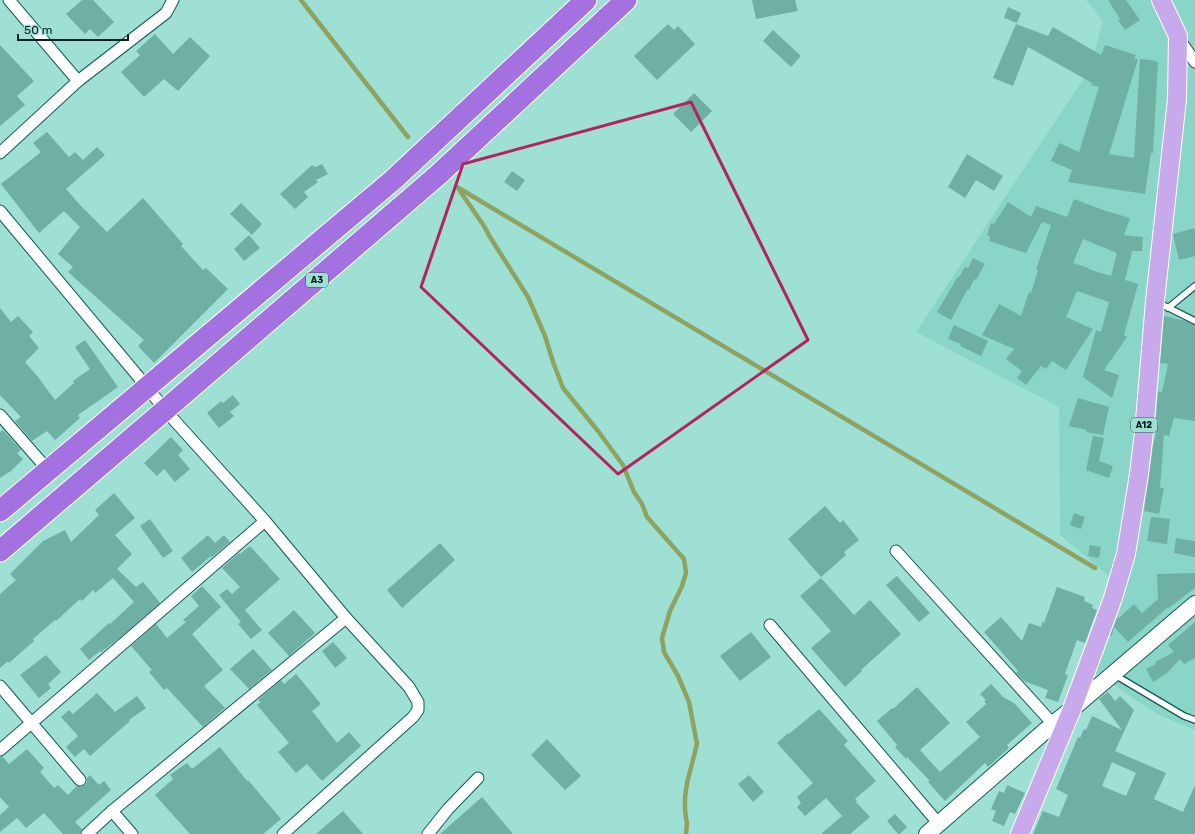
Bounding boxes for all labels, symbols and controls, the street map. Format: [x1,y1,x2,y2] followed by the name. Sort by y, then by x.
[18,16,128,42] scale bar
[24,23,52,37] text: 50 m
[306,273,328,287] road number: A3
[1131,418,1157,432] road number: A12

